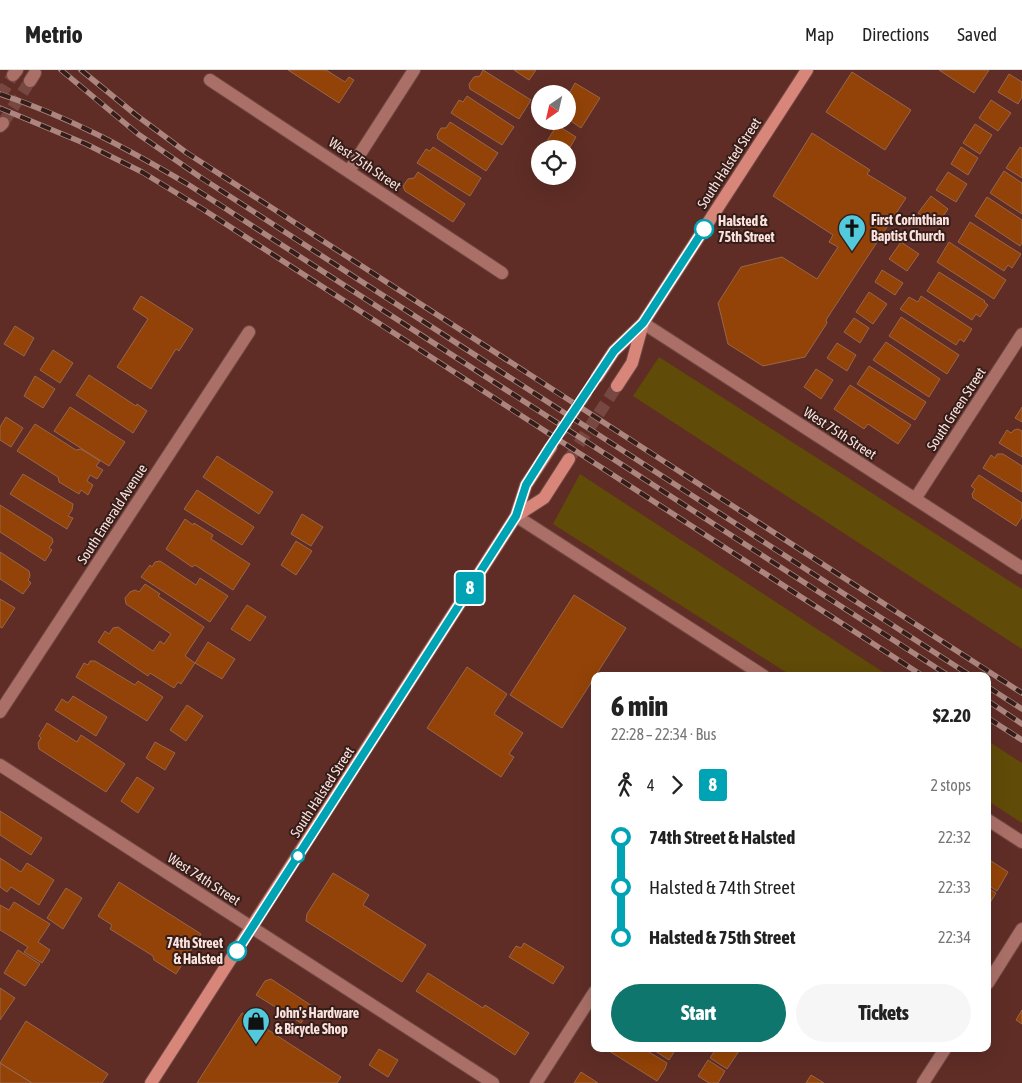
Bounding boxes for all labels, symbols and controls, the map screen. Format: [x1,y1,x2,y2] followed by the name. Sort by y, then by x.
[25,21,83,48] text: Metrio
[805,24,834,45] text: Map
[862,24,929,45] text: Directions
[957,24,997,45] text: Saved
[531,85,576,130] north arrow
[531,85,576,185] map controls
[694,115,764,211] street label: South Halsted Street
[326,134,404,194] street label: West 75th Street
[531,140,576,185] button: locate
[871,212,949,244] place label: First Corinthian Baptist Church
[718,213,775,245] place label: Halsted & 75th Street
[837,213,867,252] church icon: First Corinthian Baptist Church
[694,219,714,239] marker: Halsted & 75th Street
[923,365,989,453] street label: South Green Street
[801,404,879,462] street label: West 75th Street
[74,461,150,567] street label: South Emerald Avenue
[454,572,486,604] line badge: 8
[466,577,474,598] text: 8
[611,690,668,722] text: 6 min
[933,704,971,726] text: $2.20
[611,725,716,743] text: 22:28 – 22:34 · Bus
[287,744,357,840] street label: South Halsted Street
[611,771,639,799] icon: walk
[663,771,691,799] icon: forward
[709,774,717,795] text: 8
[647,776,655,794] text: 4
[930,776,971,794] text: 2 stops
[649,826,795,848] text: 74th Street & Halsted
[938,828,971,846] text: 22:32
[291,849,305,863] unlabelled marker
[165,850,243,908] street label: West 74th Street
[649,876,795,898] text: Halsted & 74th Street
[938,878,971,896] text: 22:33
[649,926,795,948] text: Halsted & 75th Street
[938,928,971,946] text: 22:34
[166,935,223,967] place label: 74th Street & Halsted
[227,941,247,961] marker: 74th Street & Halsted
[611,984,786,1042] button: Start
[796,984,971,1042] button: Tickets
[274,1005,359,1037] place label: John's Hardware & Bicycle Shop
[241,1006,271,1045] shop icon: John's Hardware & Bicycle Shop

